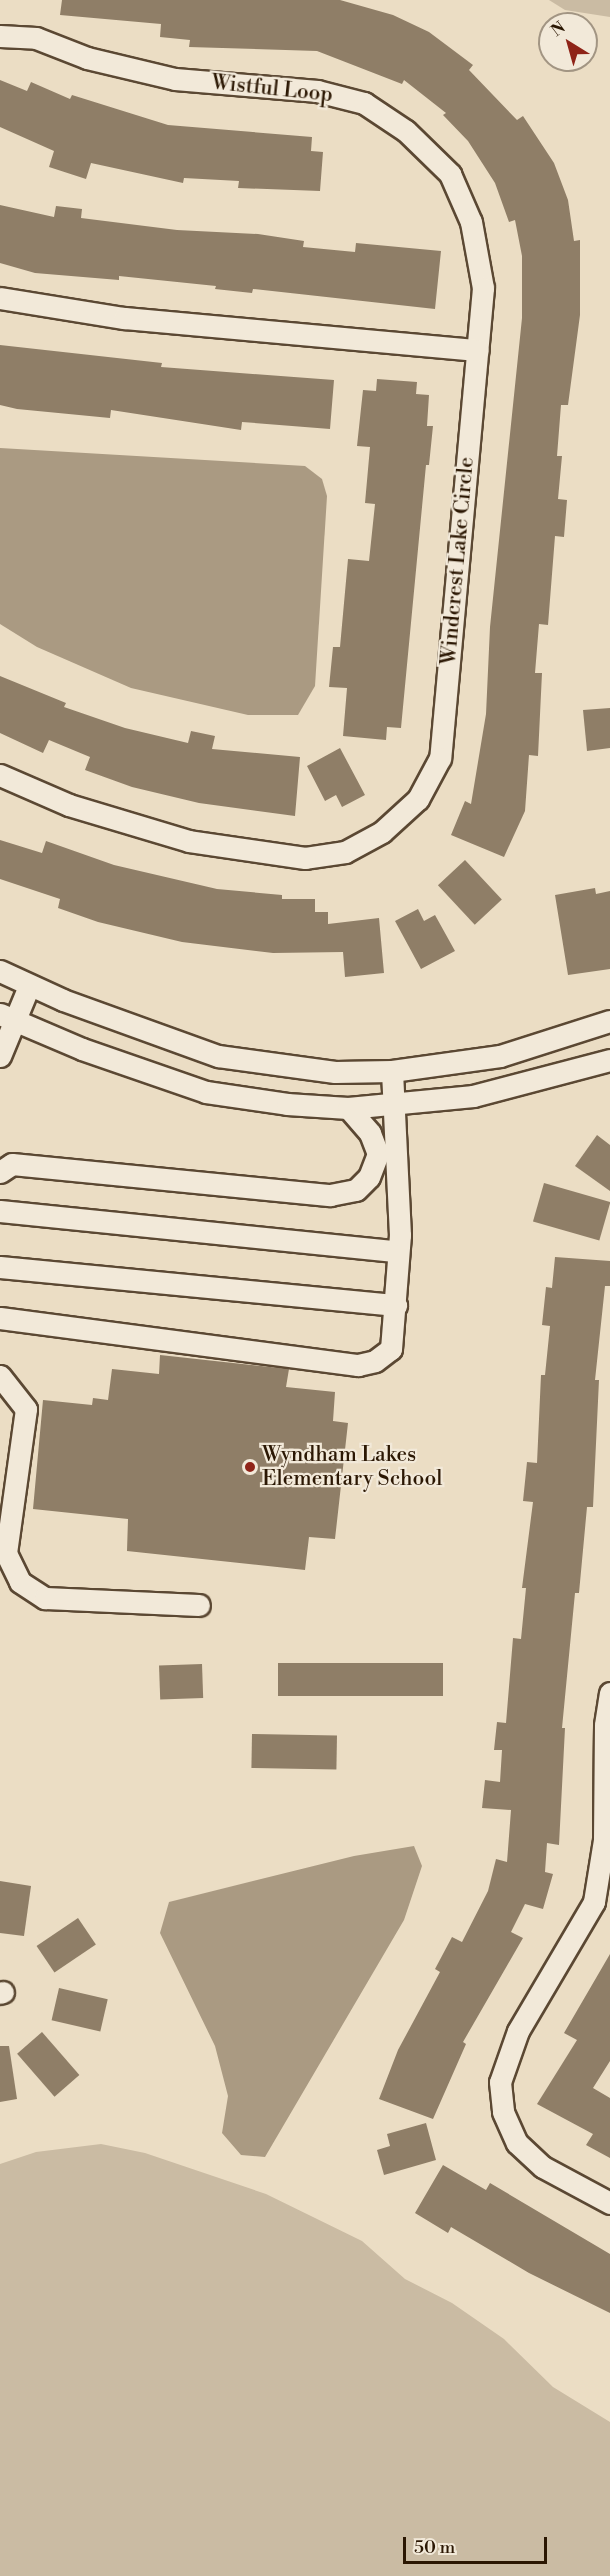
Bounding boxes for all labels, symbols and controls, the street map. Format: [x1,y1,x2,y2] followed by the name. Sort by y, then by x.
[538,12,598,72] north arrow
[547,17,569,41] text: N
[210,70,334,108] street label: Wistful Loop
[436,456,480,666] street label: Windcrest Lake Circle
[262,1442,442,1492] place label: Wyndham Lakes Elementary School
[243,1460,257,1474] marker: Wyndham Lakes Elementary School
[406,2525,550,2563] scale bar
[414,2536,455,2559] text: 50 m

